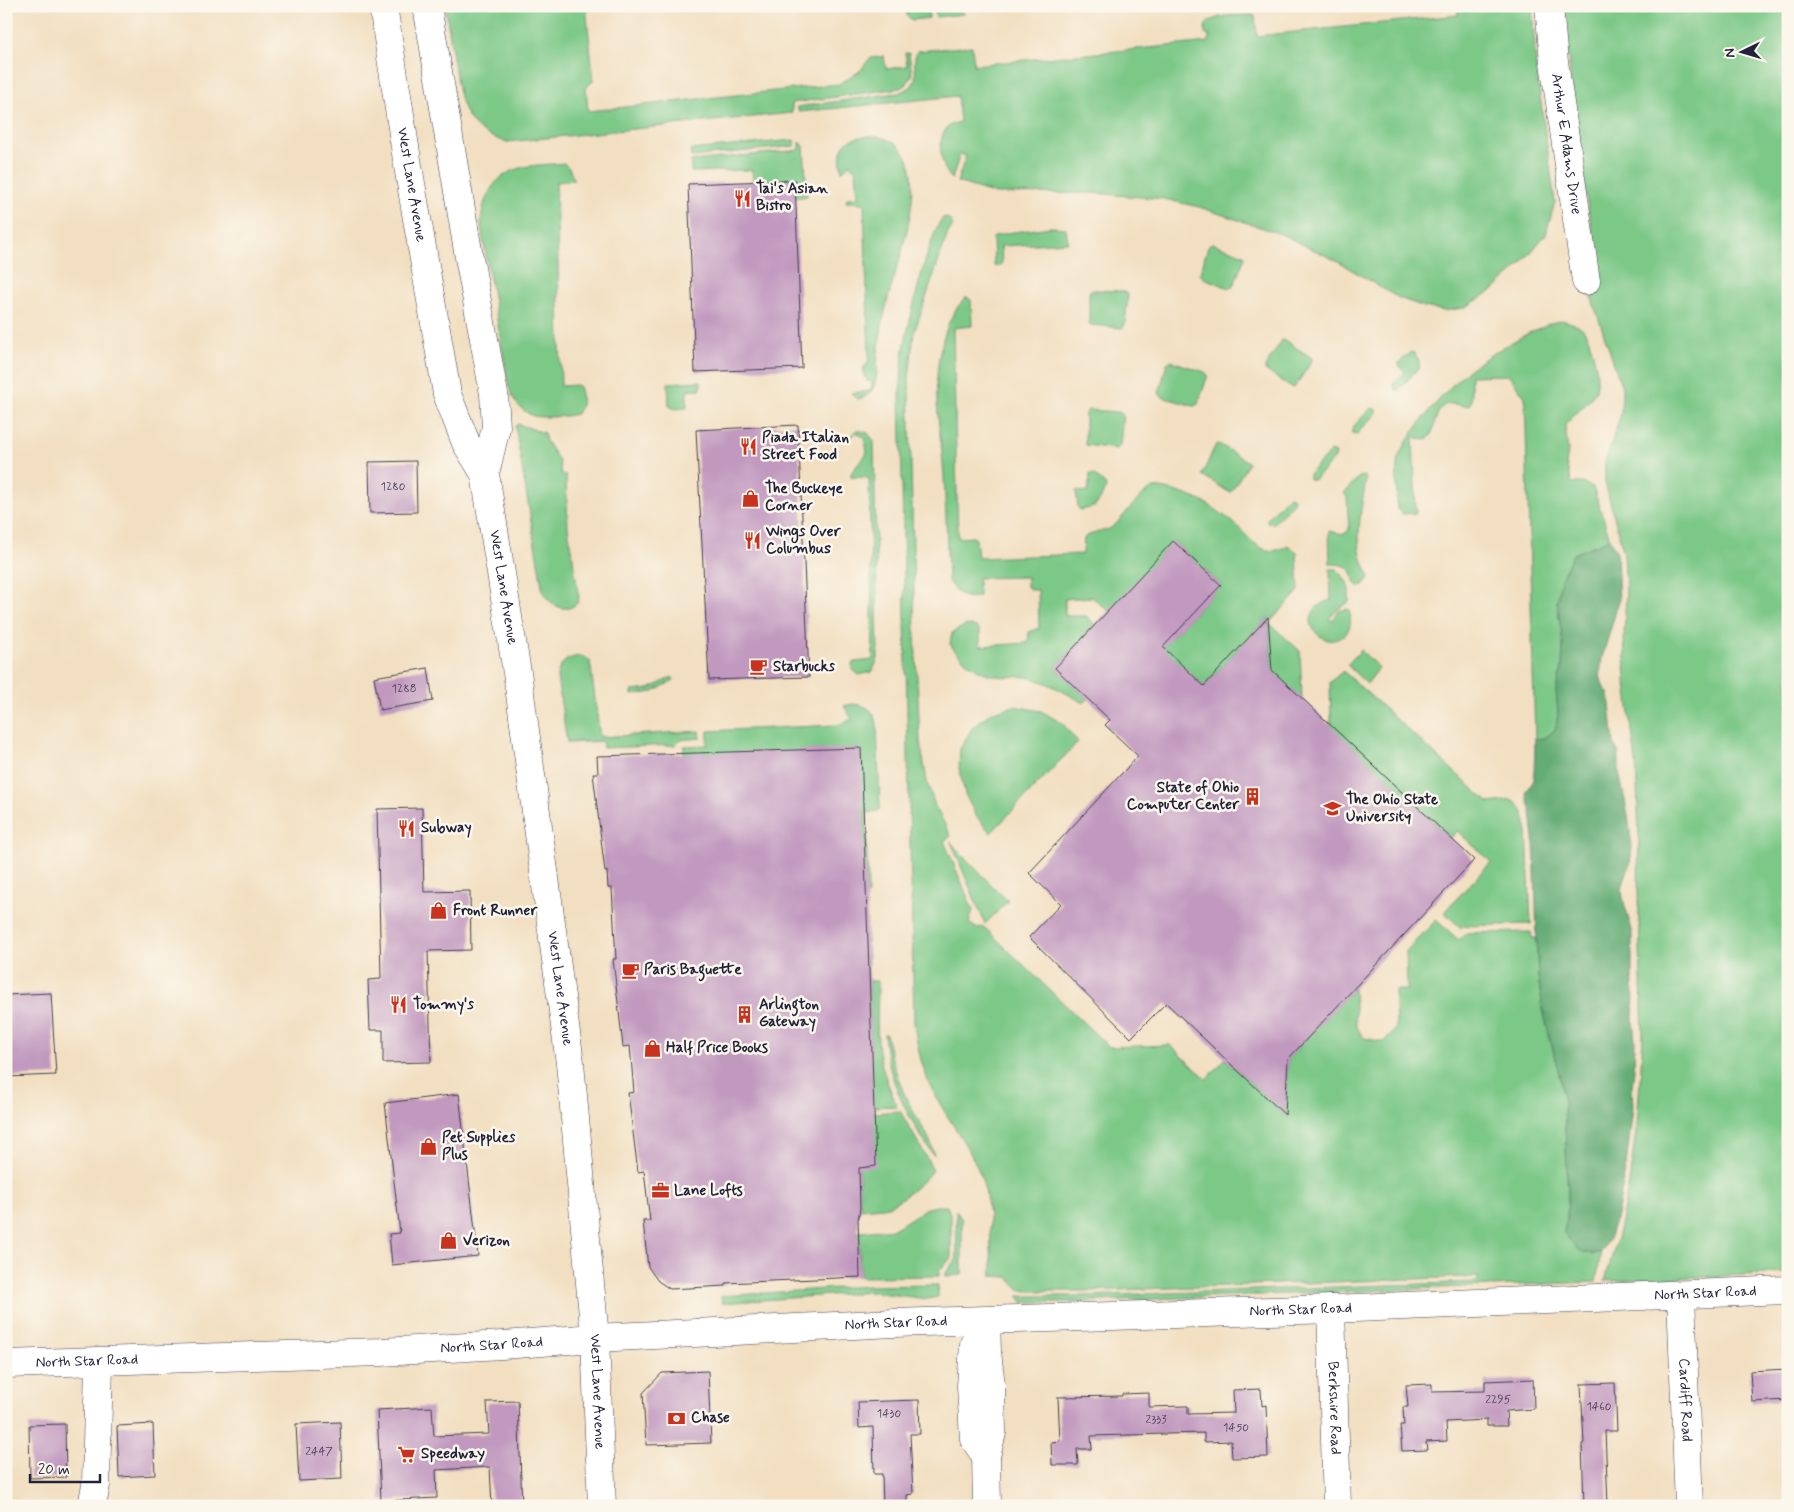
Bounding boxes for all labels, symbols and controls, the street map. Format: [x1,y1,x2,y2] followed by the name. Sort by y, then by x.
[1716,28,1766,78] north arrow
[1721,48,1739,58] text: N
[1546,72,1586,216] street label: Arthur E Adams Drive
[392,126,431,243] street label: West Lane Avenue
[756,179,829,216] place label: Tai's Asian Bistro
[732,188,752,208] restaurant icon: Tai's Asian Bistro
[762,428,850,465] place label: Piada Italian Street Food
[738,437,758,457] restaurant icon: Piada Italian Street Food
[381,479,406,495] house number: 1280
[765,479,843,516] place label: The Buckeye Corner
[741,488,761,508] shop icon: The Buckeye Corner
[765,522,841,559] place label: Wings Over Columbus
[484,529,522,646] street label: West Lane Avenue
[742,531,762,551] restaurant icon: Wings Over Columbus
[749,657,769,677] cafe icon: Starbucks
[773,657,835,677] place label: Starbucks
[392,681,416,697] house number: 1288
[1127,778,1240,815] place label: State of Ohio Computer Center
[1243,787,1263,807] building icon: State of Ohio Computer Center
[1346,790,1438,827] place label: The Ohio State University
[1322,799,1342,819] school or university icon: The Ohio State University
[397,818,417,838] restaurant icon: Subway
[421,818,472,838] place label: Subway
[429,901,449,921] shop icon: Front Runner
[453,901,538,921] place label: Front Runner
[542,930,578,1047] street label: West Lane Avenue
[620,960,640,980] cafe icon: Paris Baguette
[644,960,742,982] place label: Paris Baguette
[389,995,409,1015] restaurant icon: Tommy's
[413,995,474,1015] place label: Tommy's
[759,995,820,1032] place label: Arlington Gateway
[735,1004,755,1024] building icon: Arlington Gateway
[642,1038,662,1058] shop icon: Half Price Books
[666,1038,768,1058] place label: Half Price Books
[442,1128,516,1165] place label: Pet Supplies Plus
[418,1137,438,1157] shop icon: Pet Supplies Plus
[650,1181,670,1201] office icon: Lane Lofts
[674,1181,743,1201] place label: Lane Lofts
[439,1231,459,1251] shop icon: Verizon
[463,1231,510,1251] place label: Verizon
[1654,1281,1757,1306] street label: North Star Road
[1249,1298,1353,1322] street label: North Star Road
[844,1311,948,1335] street label: North Star Road
[440,1332,544,1359] street label: North Star Road
[585,1333,610,1450] street label: West Lane Avenue
[35,1350,139,1373] street label: North Star Road
[1673,1358,1697,1442] street label: Cardiff Road
[1323,1361,1345,1455] street label: Berkshire Road
[1485,1392,1511,1408] house number: 2295
[1586,1399,1612,1415] house number: 1460
[877,1406,901,1422] house number: 1430
[667,1408,687,1428] bank icon: Chase
[691,1408,730,1428] place label: Chase
[1145,1412,1167,1428] house number: 2333
[1223,1420,1249,1436] house number: 1450
[305,1444,333,1460] house number: 2447
[397,1444,417,1464] supermarket icon: Speedway
[421,1444,485,1464] place label: Speedway
[30,1452,100,1484] scale bar
[38,1460,70,1480] text: 20 m

